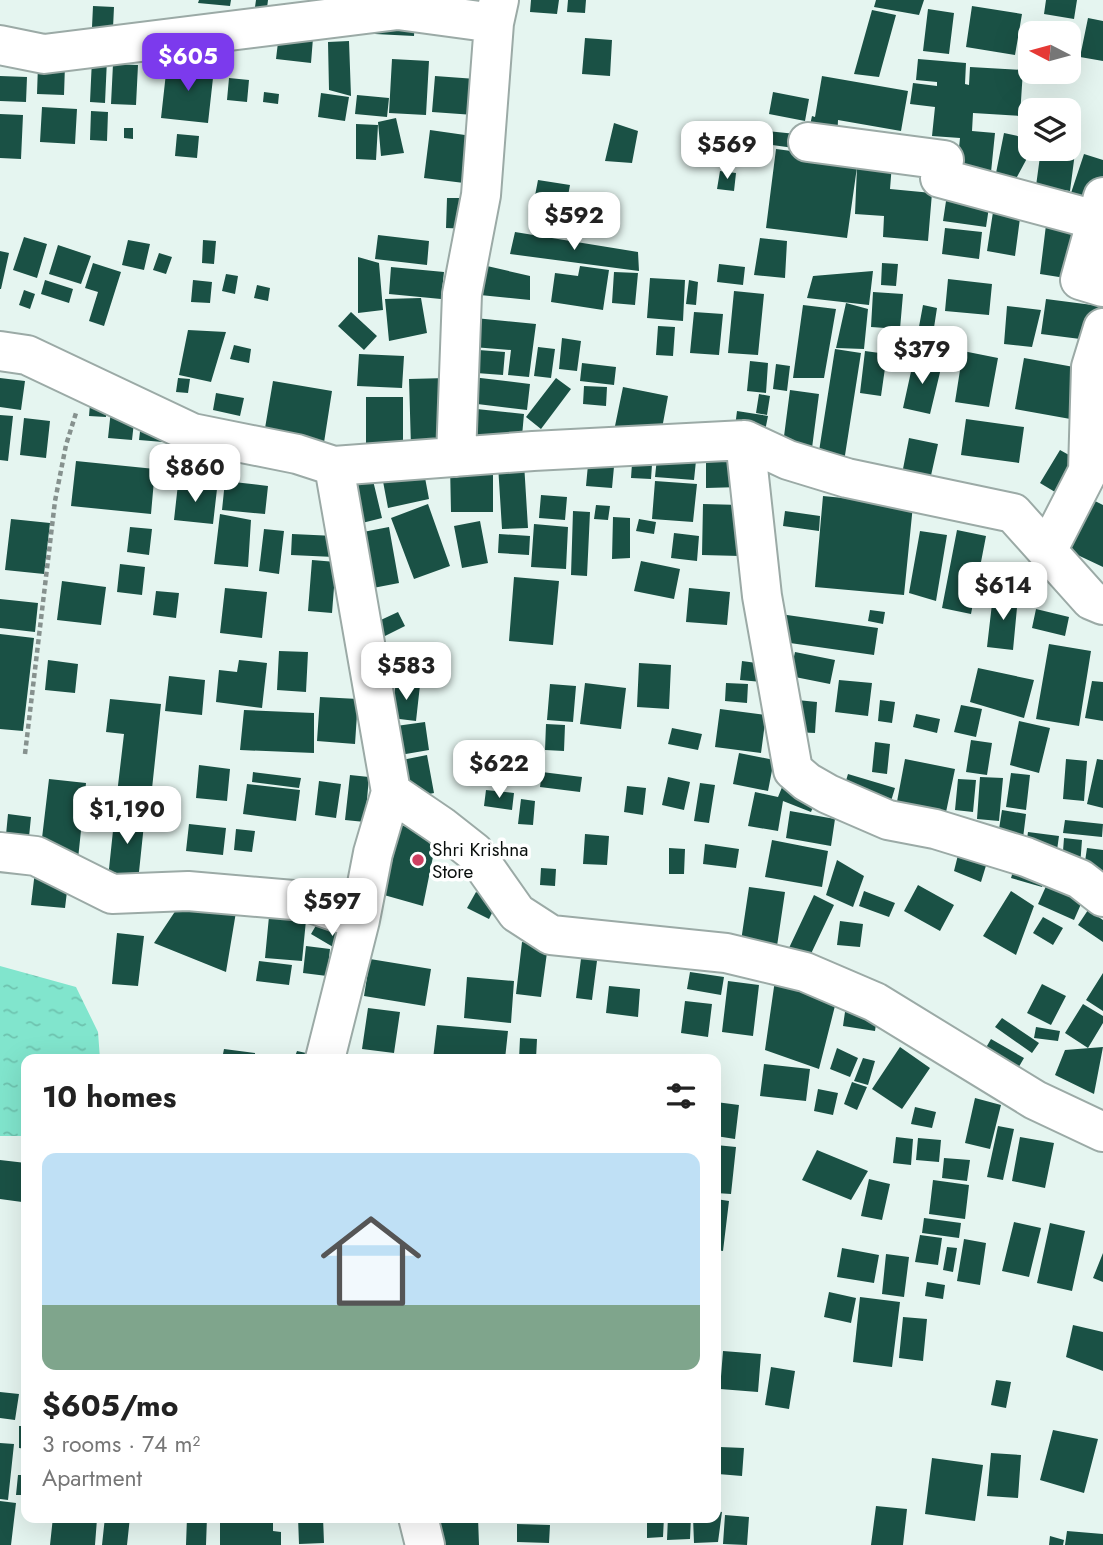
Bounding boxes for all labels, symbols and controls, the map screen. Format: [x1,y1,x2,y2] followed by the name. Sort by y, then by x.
[1018,21,1082,84] north arrow
[1018,21,1081,161] map controls
[147,34,229,93] pin: $605
[158,39,218,73] text: $605
[1018,98,1081,161] button: layers
[686,122,768,181] pin: $569
[697,127,757,161] text: $569
[533,192,615,252] pin: $592
[544,198,604,232] text: $592
[881,326,963,386] pin: $379
[893,332,951,366] text: $379
[154,444,236,504] pin: $860
[165,450,225,484] text: $860
[962,562,1044,622] pin: $614
[974,568,1032,602] text: $614
[365,642,447,702] pin: $583
[377,648,435,682] text: $583
[458,740,540,800] pin: $622
[469,746,529,780] text: $622
[70,786,184,846] pin: $1,190
[89,792,165,826] text: $1,190
[432,836,528,885] place label: Shri Krishna Store
[410,852,426,868] marker: Shri Krishna Store
[291,878,373,938] pin: $597
[303,884,361,918] text: $597
[42,1075,176,1118] text: 10 homes
[662,1077,700,1115] icon: filters
[308,1198,434,1324] icon: home
[42,1384,178,1427] text: $605/mo
[42,1427,200,1461] text: 3 rooms · 74 m²
[42,1461,142,1495] text: Apartment

